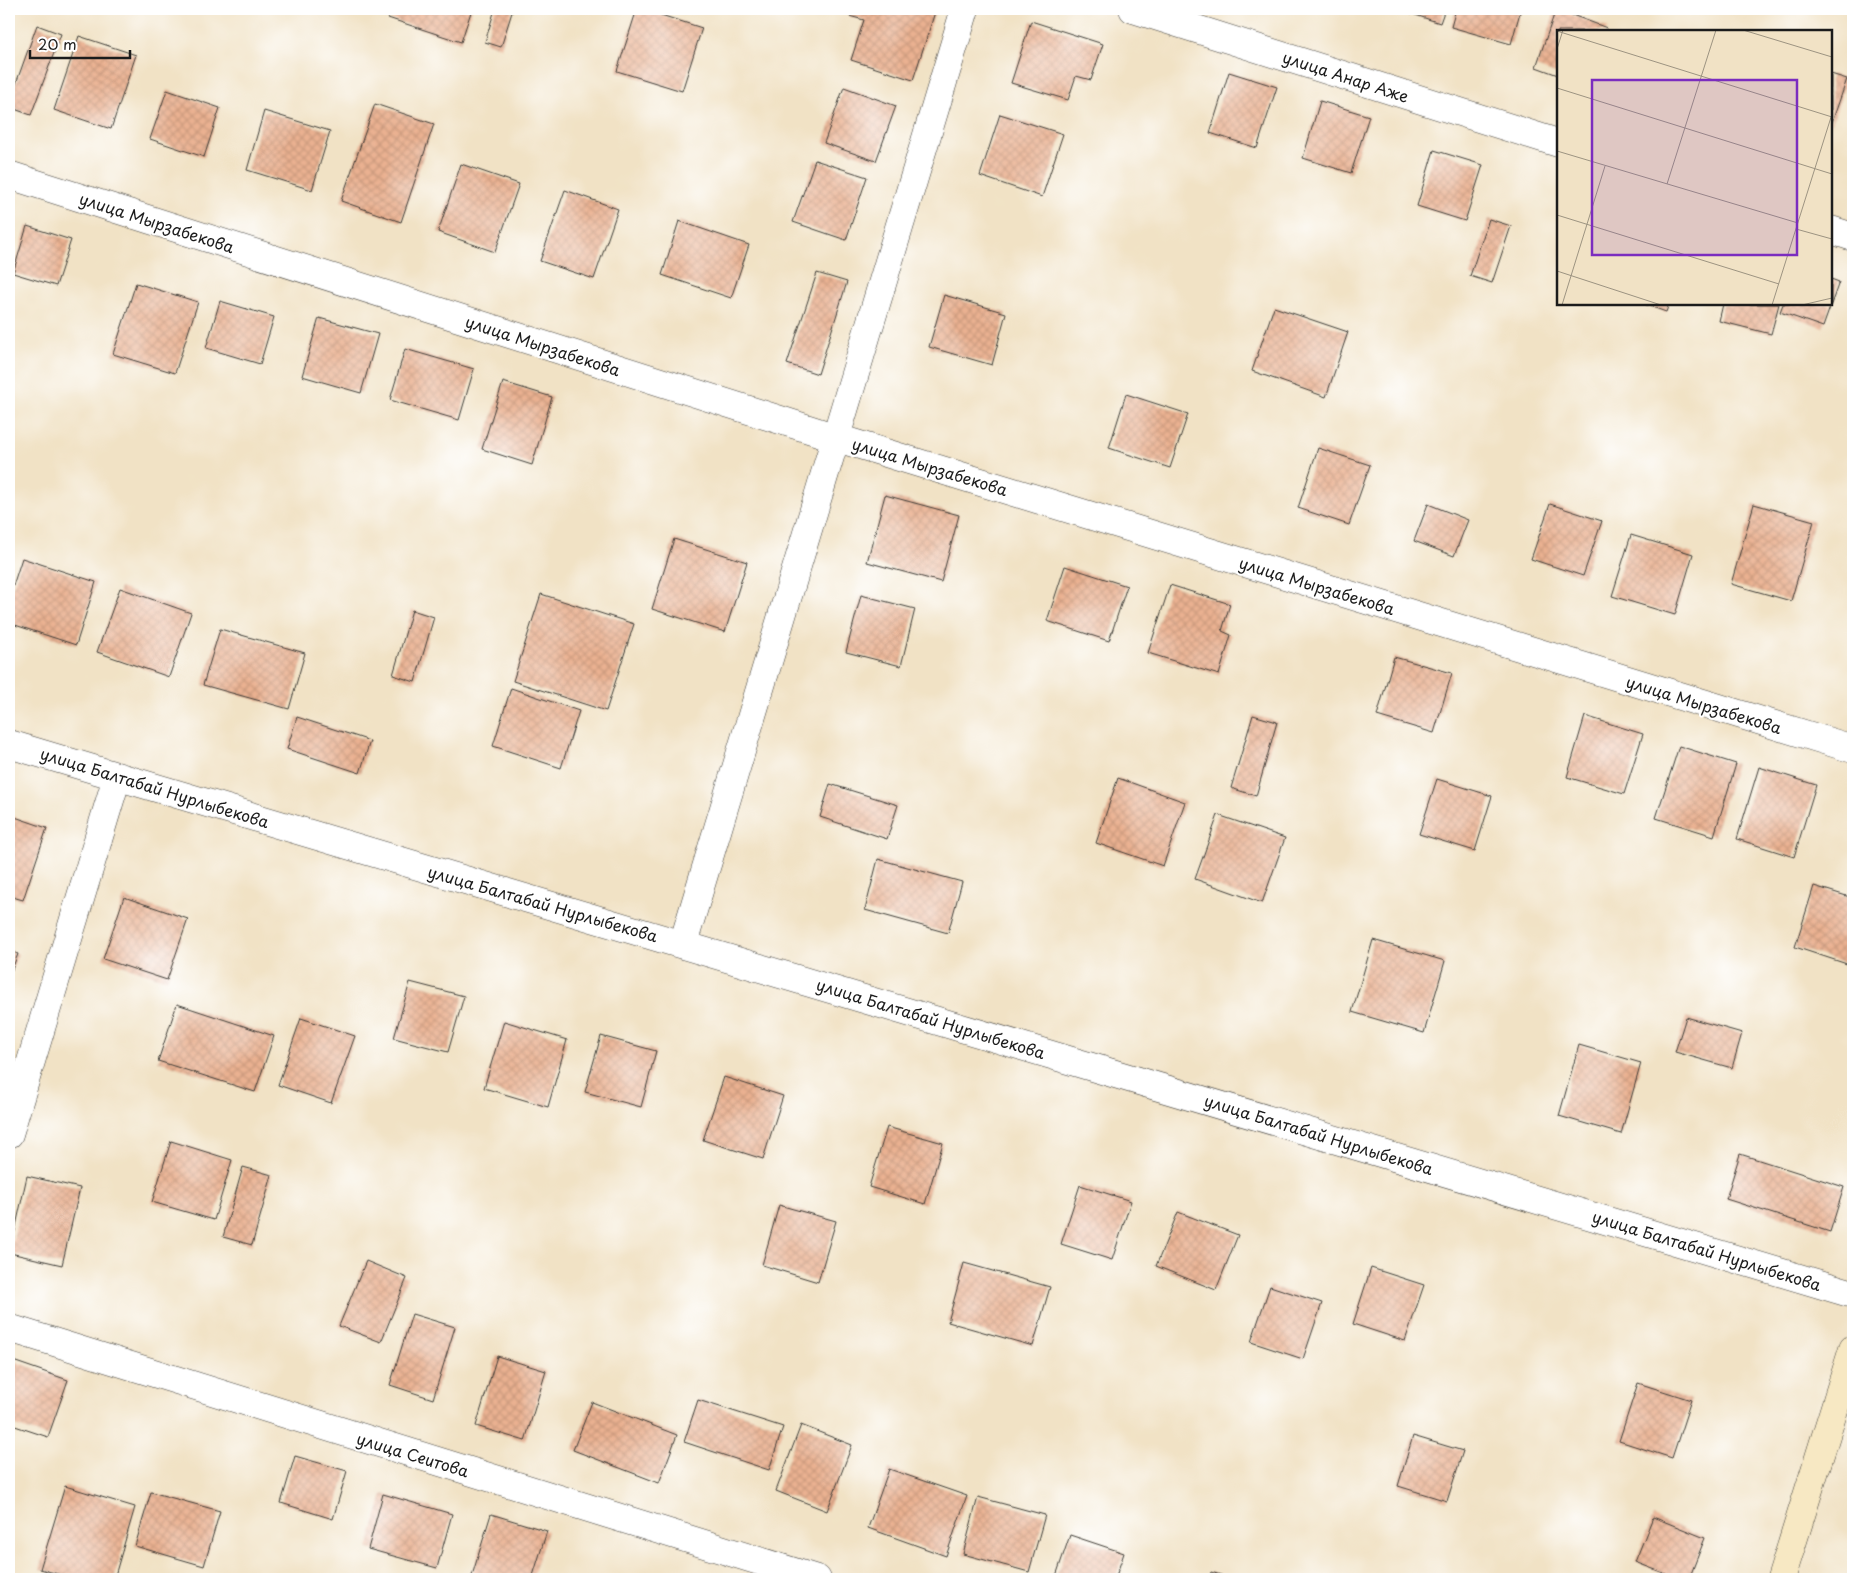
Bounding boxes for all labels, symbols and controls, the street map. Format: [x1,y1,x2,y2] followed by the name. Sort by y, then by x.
[30,28,130,60] scale bar
[1557,30,1832,305] inset map
[38,32,77,55] text: 20 m
[1280,44,1413,108] street label: улица Анар Аже
[76,186,238,258] street label: улица Мырзабекова
[462,309,624,381] street label: улица Мырзабекова
[849,431,1011,501] street label: улица Мырзабекова
[1236,550,1398,620] street label: улица Мырзабекова
[1623,669,1785,739] street label: улица Мырзабекова
[38,741,272,833] street label: улица Балтабай Нурлыбекова
[425,859,661,947] street label: улица Балтабай Нурлыбекова
[814,972,1048,1064] street label: улица Балтабай Нурлыбекова
[1202,1088,1436,1180] street label: улица Балтабай Нурлыбекова
[1590,1204,1824,1296] street label: улица Балтабай Нурлыбекова
[354,1426,472,1482] street label: улица Сеитова

